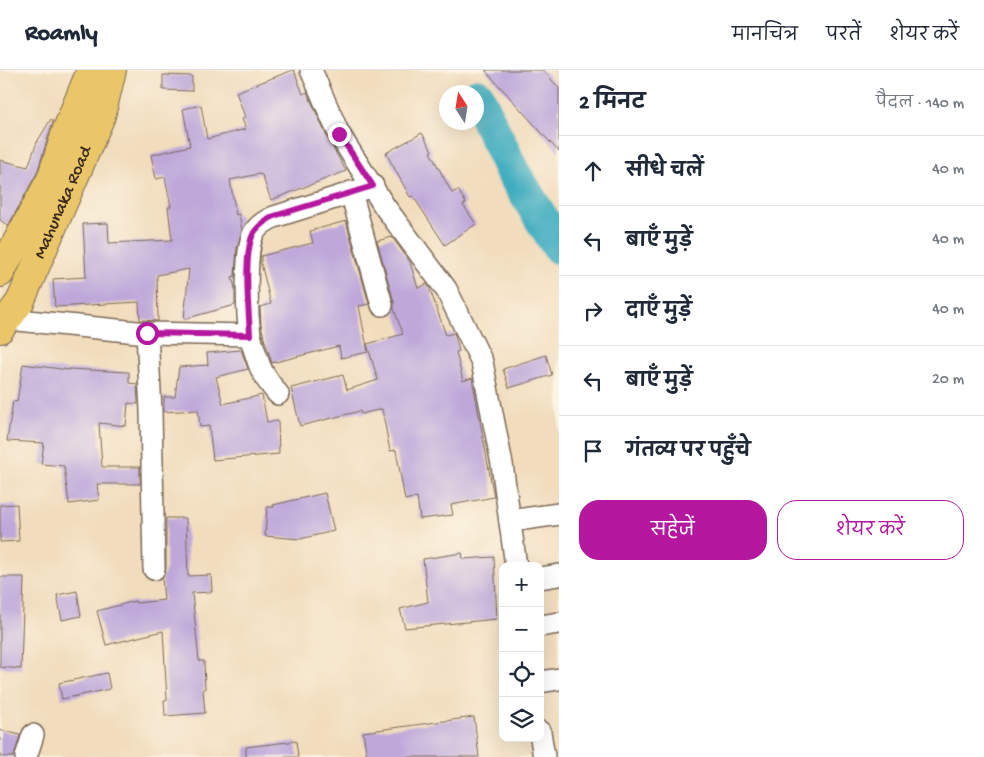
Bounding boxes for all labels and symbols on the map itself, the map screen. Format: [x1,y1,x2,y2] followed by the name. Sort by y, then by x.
[439,85,484,130] north arrow
[328,123,351,146] route end
[30,142,98,262] street label: Mahunaka Road
[136,322,159,345] route start

